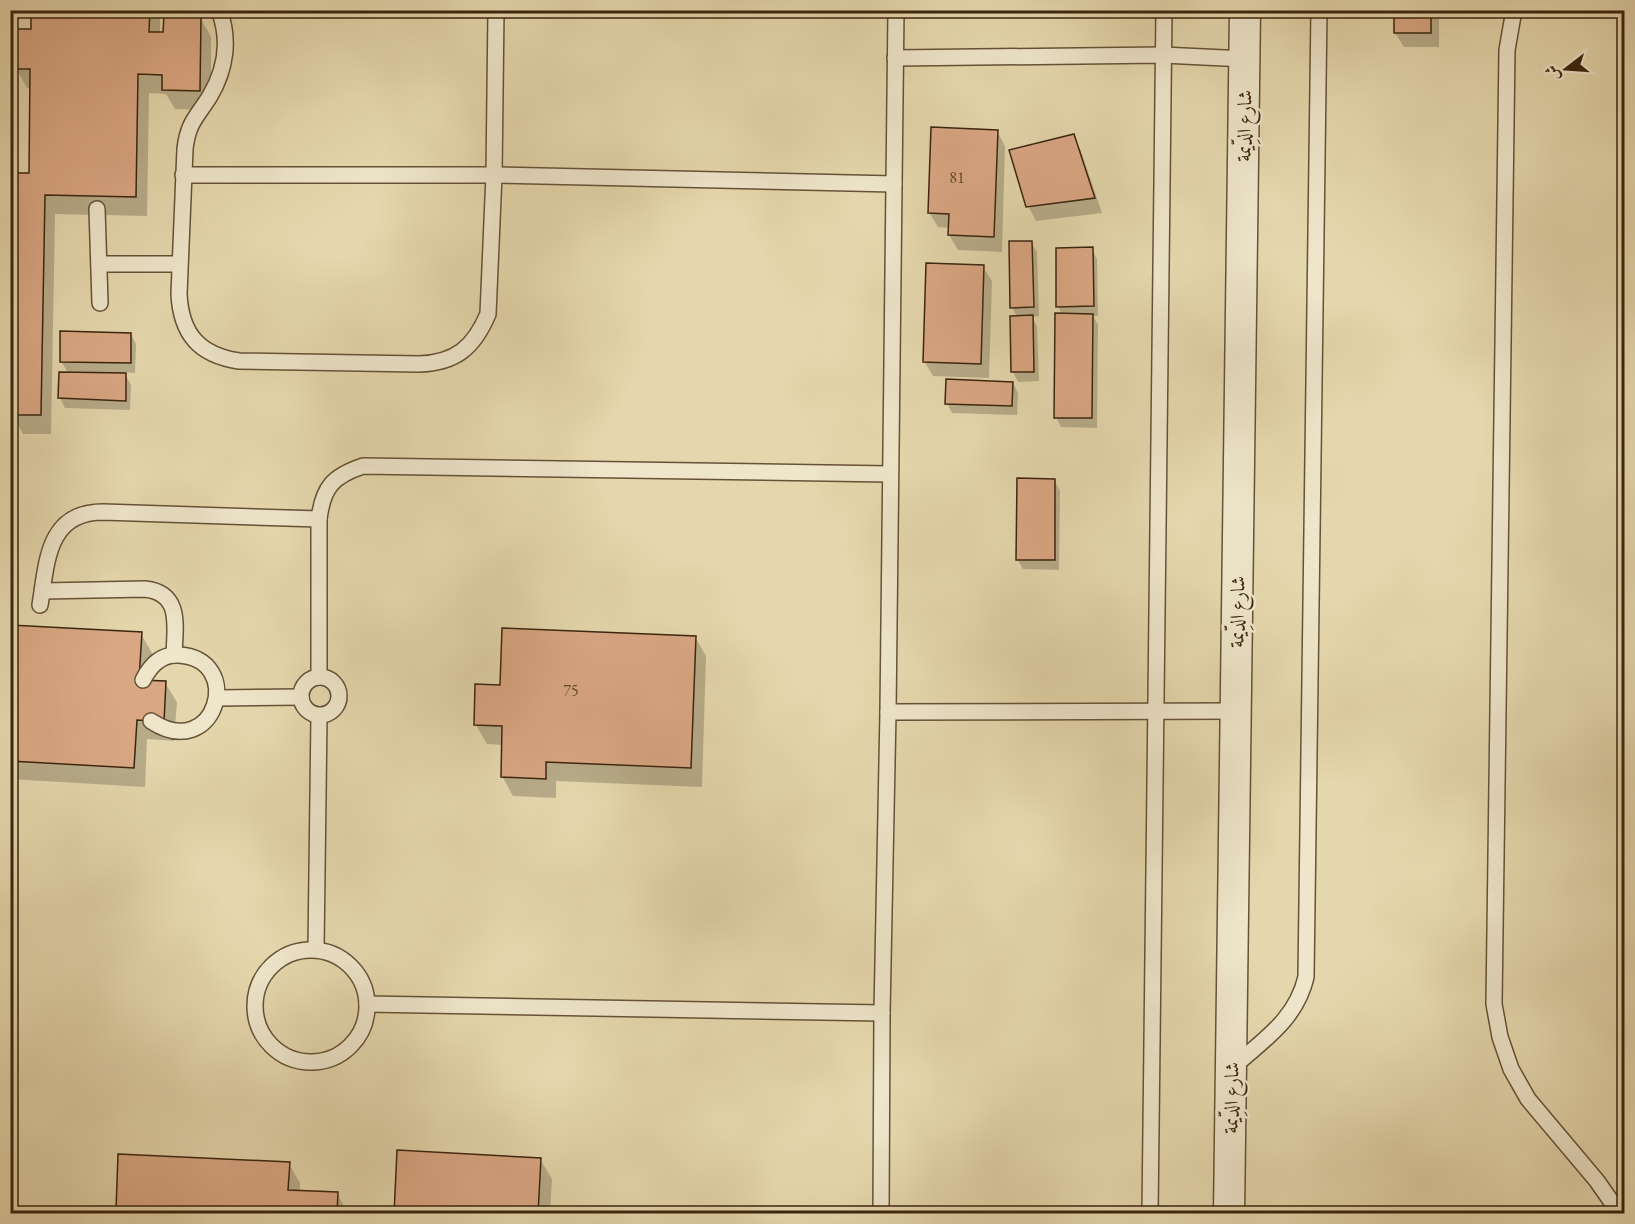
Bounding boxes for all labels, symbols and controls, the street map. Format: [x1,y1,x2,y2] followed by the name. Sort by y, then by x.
[1536,39,1596,99] north arrow
[1540,63,1564,84] text: ش
[1229,90,1263,162] street label: شارع الدِّيمة
[949,167,965,188] house number: 81
[1222,576,1256,648] street label: شارع الدِّيمة
[563,680,579,701] house number: 75
[1216,1062,1250,1134] street label: شارع الدِّيمة

